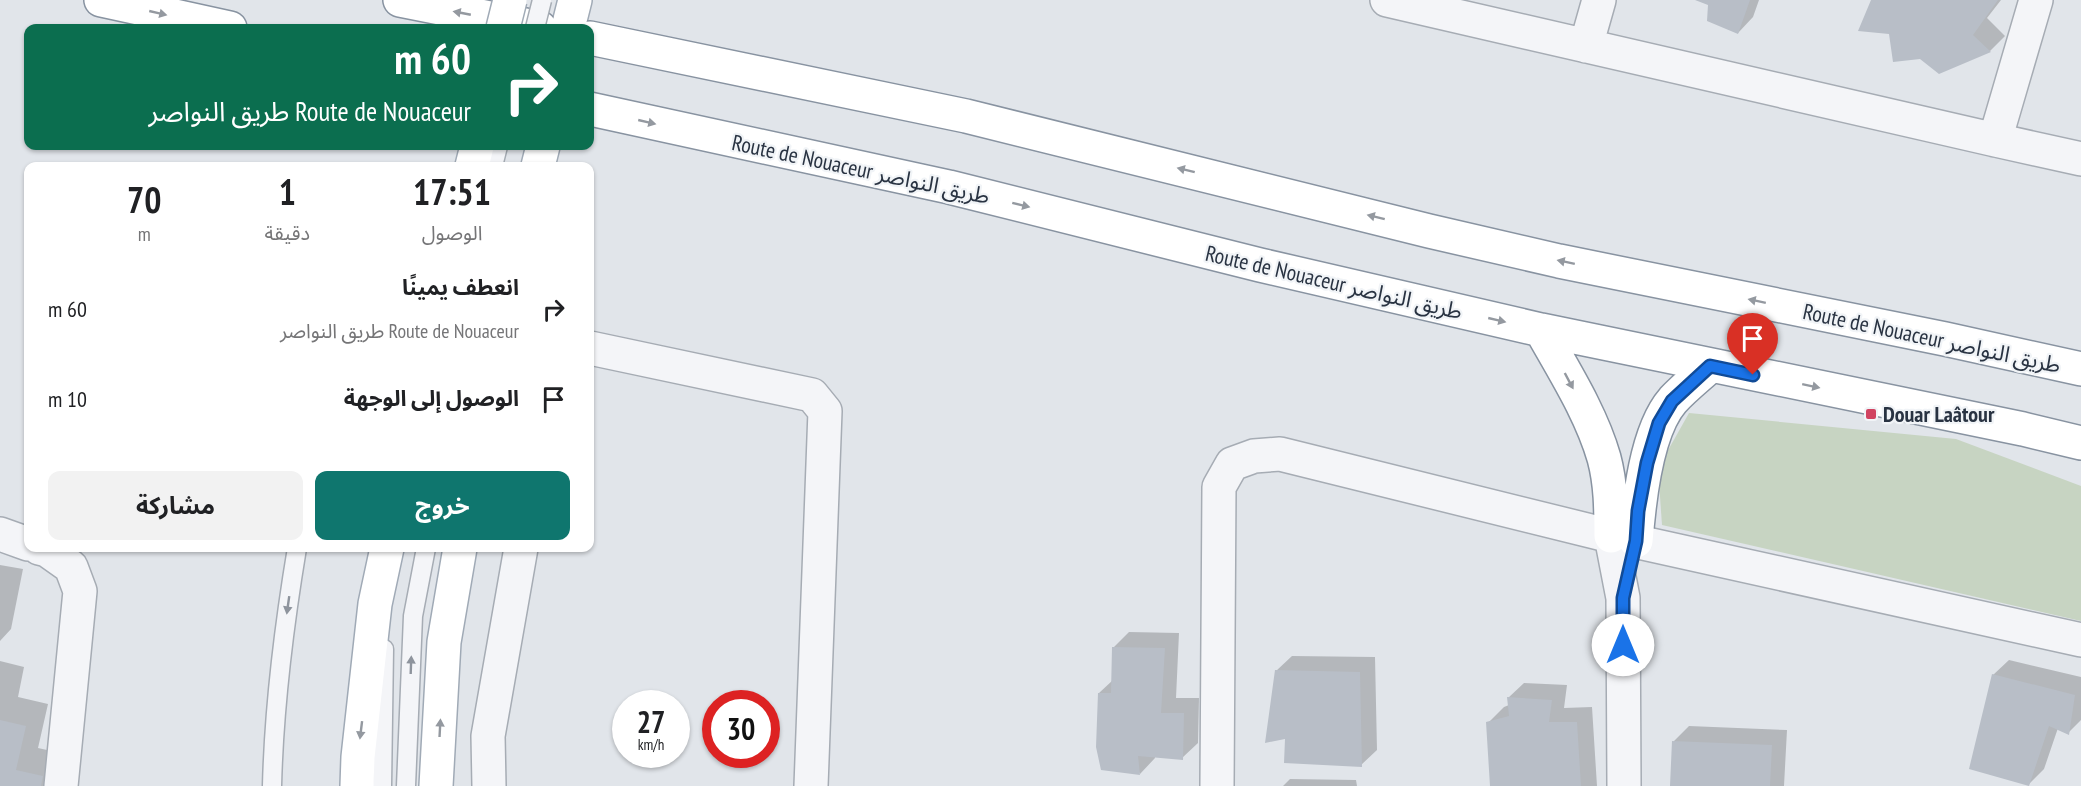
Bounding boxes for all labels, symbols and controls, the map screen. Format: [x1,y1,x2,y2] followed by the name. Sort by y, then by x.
[149,8,168,18] one-way arrow
[453,8,472,17] one-way arrow
[394,31,471,86] text: 60 m
[492,48,570,126] icon: right
[148,94,471,128] text: Route de Nouaceur طريق النواصر
[637,118,656,127] one-way arrow
[730,128,992,210] street label: Route de Nouaceur طريق النواصر
[1177,165,1196,175] one-way arrow
[279,168,296,215] text: 1
[413,168,491,215] text: 17:51
[127,176,161,223] text: 70
[1012,200,1031,210] one-way arrow
[1366,212,1385,222] one-way arrow
[265,220,310,246] text: دقيقة
[422,220,482,246] text: الوصول
[138,221,151,247] text: m
[1203,239,1465,325] street label: Route de Nouaceur طريق النواصر
[1556,257,1575,266] one-way arrow
[402,273,519,301] text: انعطف يمينًا
[537,293,570,326] icon: right
[48,295,87,323] text: 60 m
[1747,296,1766,305] one-way arrow
[1801,297,2063,379] street label: Route de Nouaceur طريق النواصر
[1727,313,1778,375] pin
[1488,315,1506,325] one-way arrow
[280,318,519,344] text: Route de Nouaceur طريق النواصر
[1736,322,1769,355] icon: arrive
[1564,373,1574,390] one-way arrow
[1801,382,1820,392] one-way arrow
[537,383,570,416] icon: arrive
[344,384,519,412] text: الوصول إلى الوجهة
[48,385,87,413] text: 10 m
[1883,400,1995,428] place label: Douar Laâtour
[1864,407,1878,421] marker: Douar Laâtour
[48,471,303,540] button: مشاركة
[315,471,570,540] button: خروج
[283,596,292,615] one-way arrow
[1591,613,1655,677] position arrow
[406,655,415,674] one-way arrow
[702,690,780,768] speed limit sign: 30
[637,702,665,741] text: 27
[435,718,444,737] one-way arrow
[356,721,366,740] one-way arrow
[638,735,664,754] text: km/h

